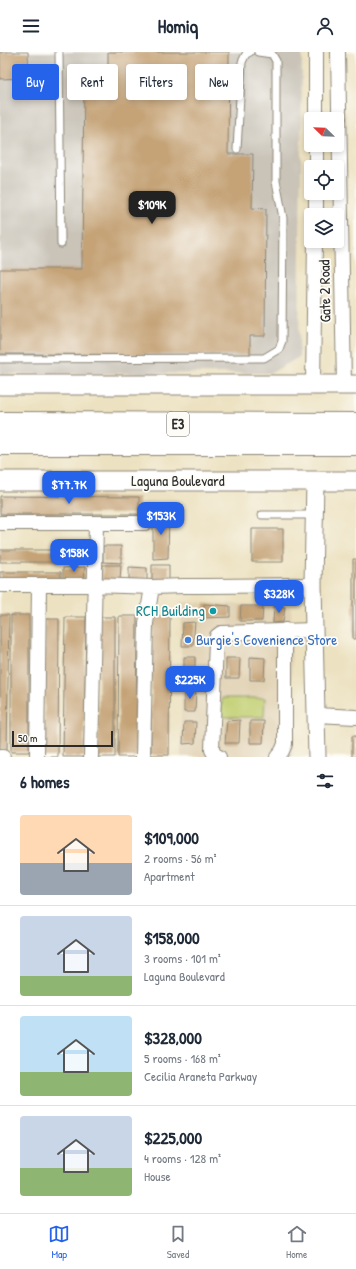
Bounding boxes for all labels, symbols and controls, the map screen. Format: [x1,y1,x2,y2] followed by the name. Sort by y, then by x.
[158,14,198,39] text: Homiq
[20,15,42,37] icon: menu
[314,15,336,37] icon: person
[12,64,59,100] chip: Buy
[67,64,118,100] chip: Rent
[126,64,187,100] chip: Filters
[195,64,243,100] chip: New
[304,112,344,152] north arrow
[304,112,344,248] map controls
[304,160,344,200] button: locate
[124,191,180,225] pin: $109K
[138,195,166,213] text: $109K
[304,208,344,248] button: layers
[313,259,336,323] street label: Gate 2 Road
[167,412,189,436] road number: E3
[131,470,225,491] street label: Laguna Boulevard
[36,471,102,505] pin: $77.7K
[51,475,87,493] text: $77.7K
[133,502,189,536] pin: $153K
[146,506,176,524] text: $153K
[46,539,102,573] pin: $158K
[59,543,89,561] text: $158K
[251,580,307,614] pin: $328K
[264,584,294,602] text: $328K
[136,600,205,621] place label: RCH Building
[208,606,218,616] marker: RCH Building
[196,629,337,650] place label: Burgie's Covenience Store
[183,635,193,645] marker: Burgie's Covenience Store
[162,666,218,700] pin: $225K
[174,670,206,688] text: $225K
[12,729,113,748] scale bar
[18,731,38,745] text: 50 m
[20,770,70,793] text: 6 homes
[314,770,336,792] icon: filters
[144,826,199,849] text: $109,000
[52,831,100,879] icon: home
[144,849,217,867] text: 2 rooms · 56 m²
[144,867,195,885] text: Apartment
[144,926,200,949] text: $158,000
[52,932,100,980] icon: home
[144,949,221,967] text: 3 rooms · 101 m²
[144,967,225,985] text: Laguna Boulevard
[144,1026,202,1049] text: $328,000
[52,1032,100,1080] icon: home
[144,1049,221,1067] text: 5 rooms · 168 m²
[144,1067,257,1085] text: Cecilia Araneta Parkway
[144,1126,202,1149] text: $225,000
[52,1132,100,1180] icon: home
[144,1149,221,1167] text: 4 rooms · 128 m²
[144,1167,171,1185] text: House
[48,1223,70,1261] tab: Map
[167,1223,189,1261] tab: Saved
[286,1223,308,1261] tab: Home

